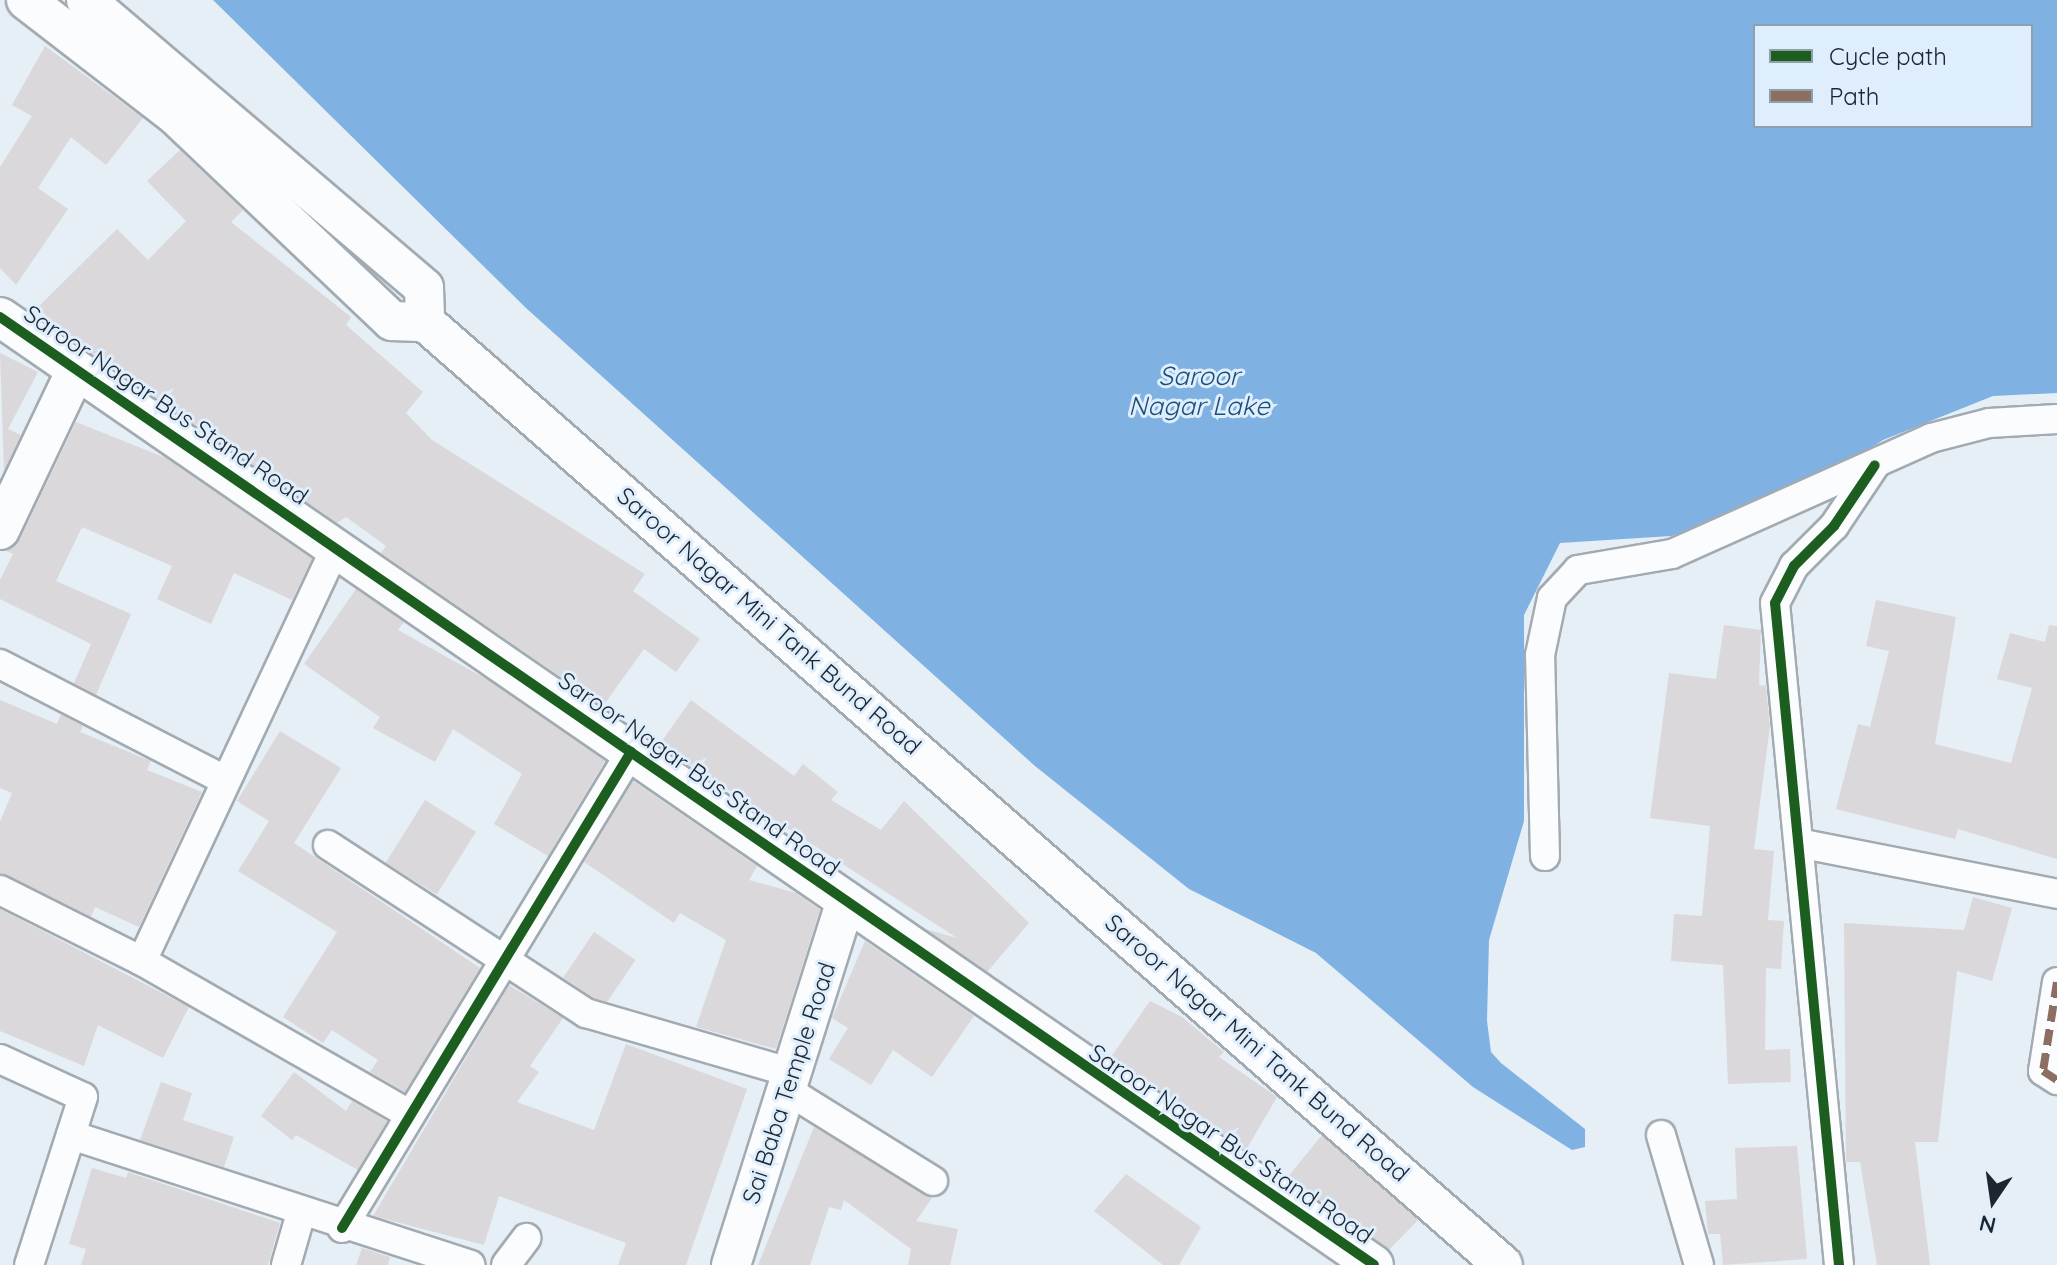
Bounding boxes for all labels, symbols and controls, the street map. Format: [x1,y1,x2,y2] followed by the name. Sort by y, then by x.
[1753,24,2033,128] legend
[1829,41,1947,71] text: Cycle path
[1829,81,1880,111] text: Path
[18,299,314,511] street label: Saroor Nagar Bus Stand Road
[1128,360,1270,422] water label: Saroor Nagar Lake
[611,481,927,761] street label: Saroor Nagar Mini Tank Bund Road
[553,666,845,882] street label: Saroor Nagar Bus Stand Road
[1099,908,1415,1188] street label: Saroor Nagar Mini Tank Bund Road
[736,959,842,1207] street label: Sai Baba Temple Road
[1083,1038,1379,1250] street label: Saroor Nagar Bus Stand Road
[1953,1161,2033,1241] north arrow
[1977,1209,1999,1240] text: N

